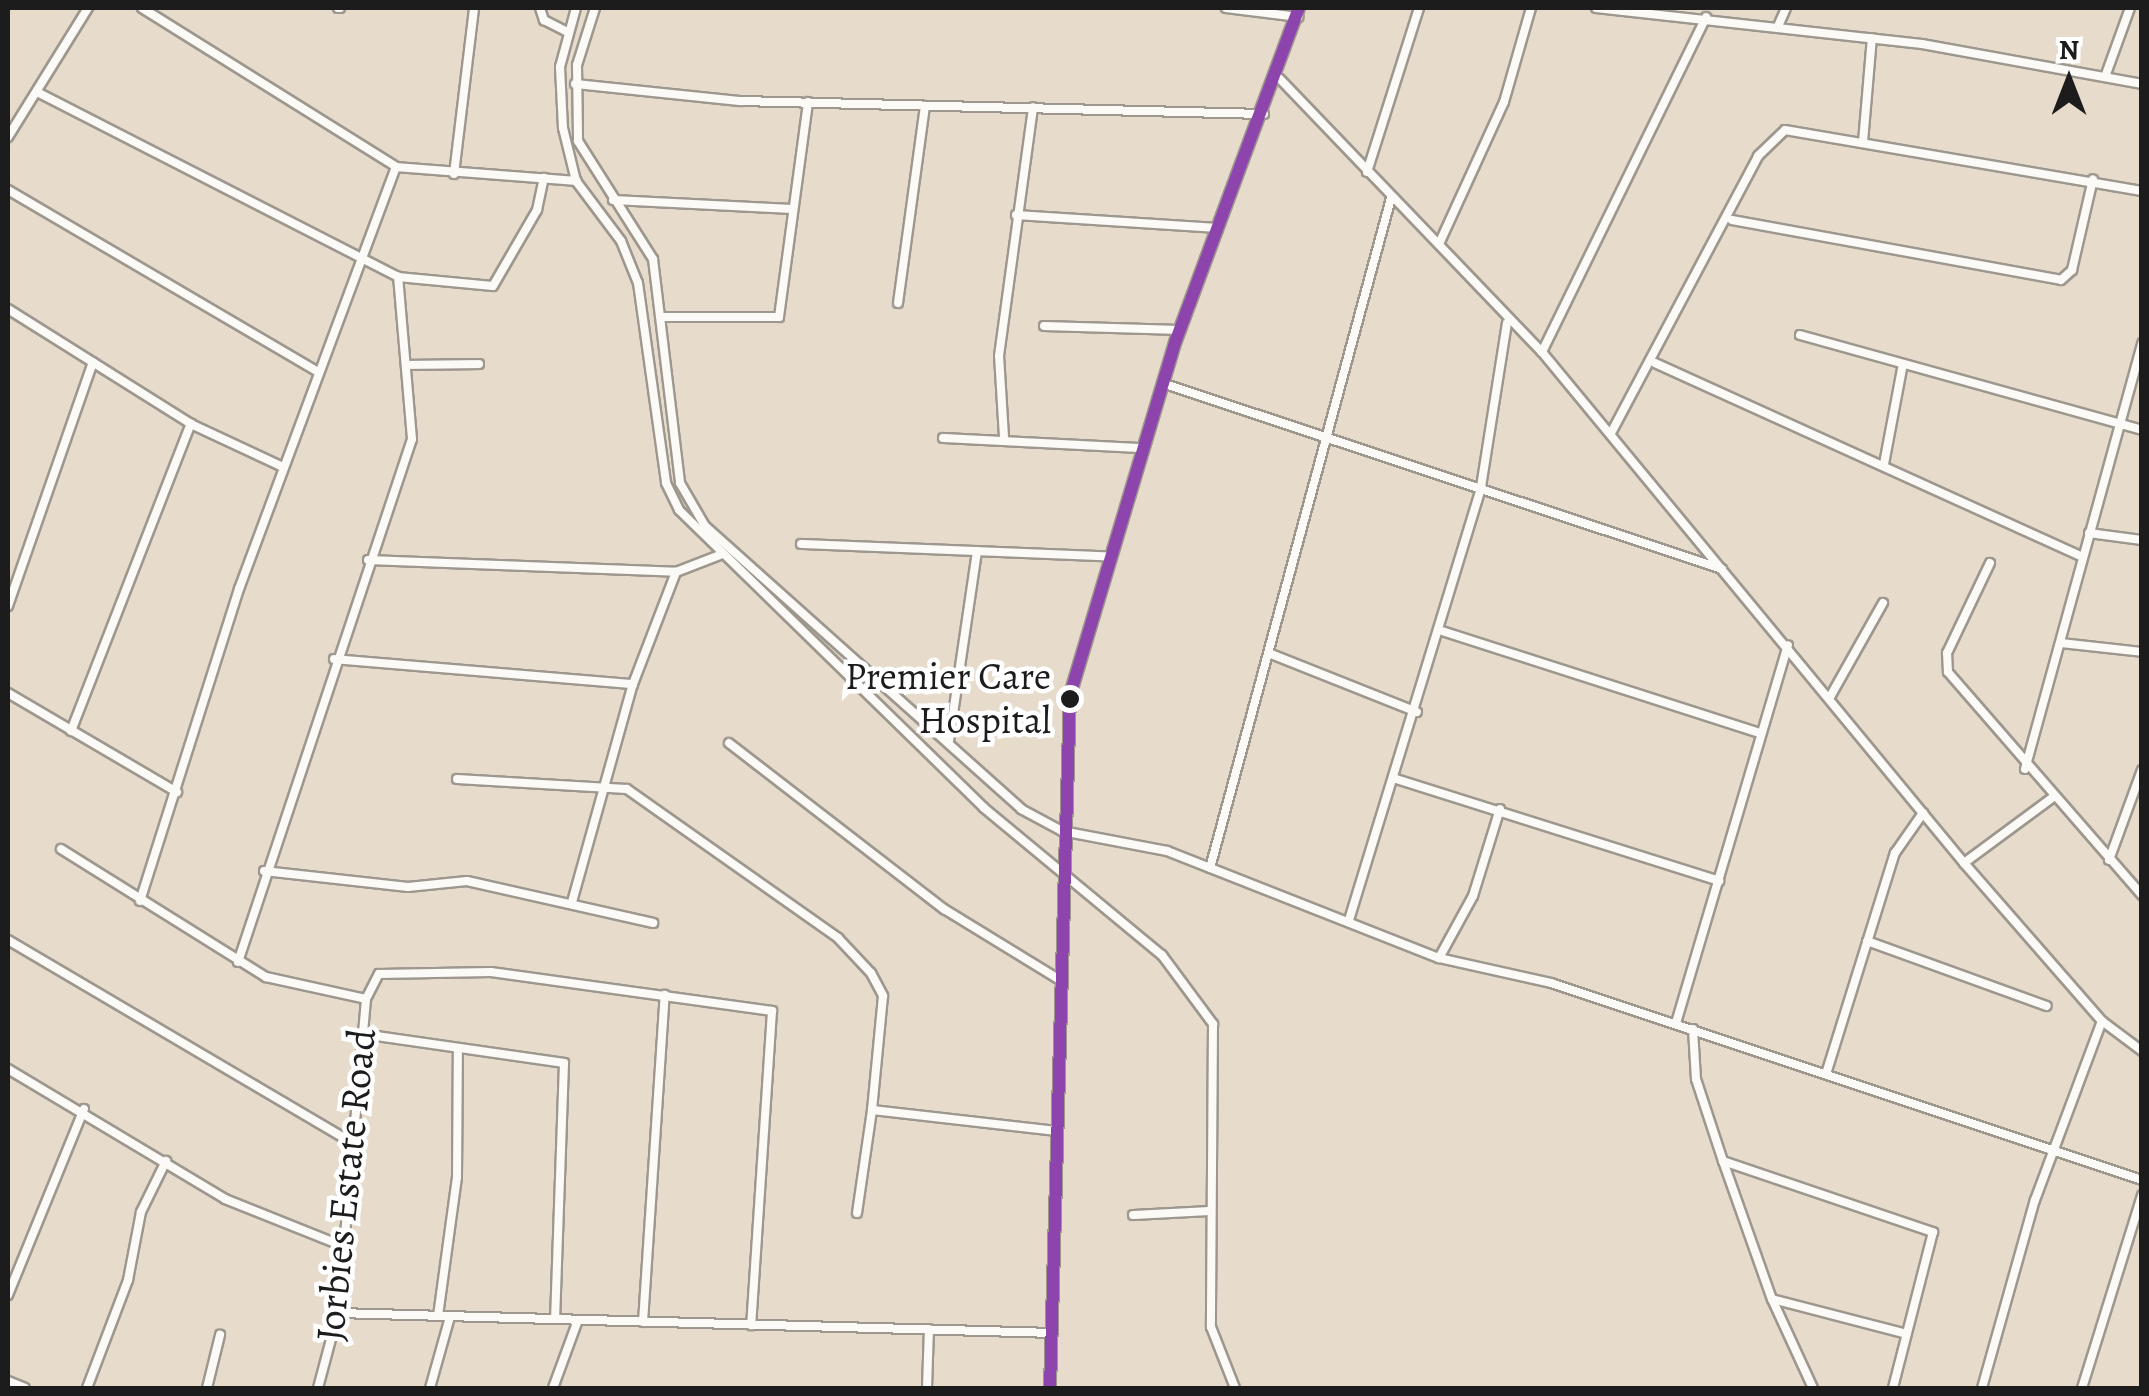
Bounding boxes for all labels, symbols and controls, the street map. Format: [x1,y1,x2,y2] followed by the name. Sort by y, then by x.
[2019,30,2119,130] north arrow
[2059,31,2079,69] text: N
[845,654,1051,744] place label: Premier Care Hospital
[1060,689,1080,709] marker: Premier Care Hospital
[306,1026,386,1344] street label: Jorbies Estate Road

